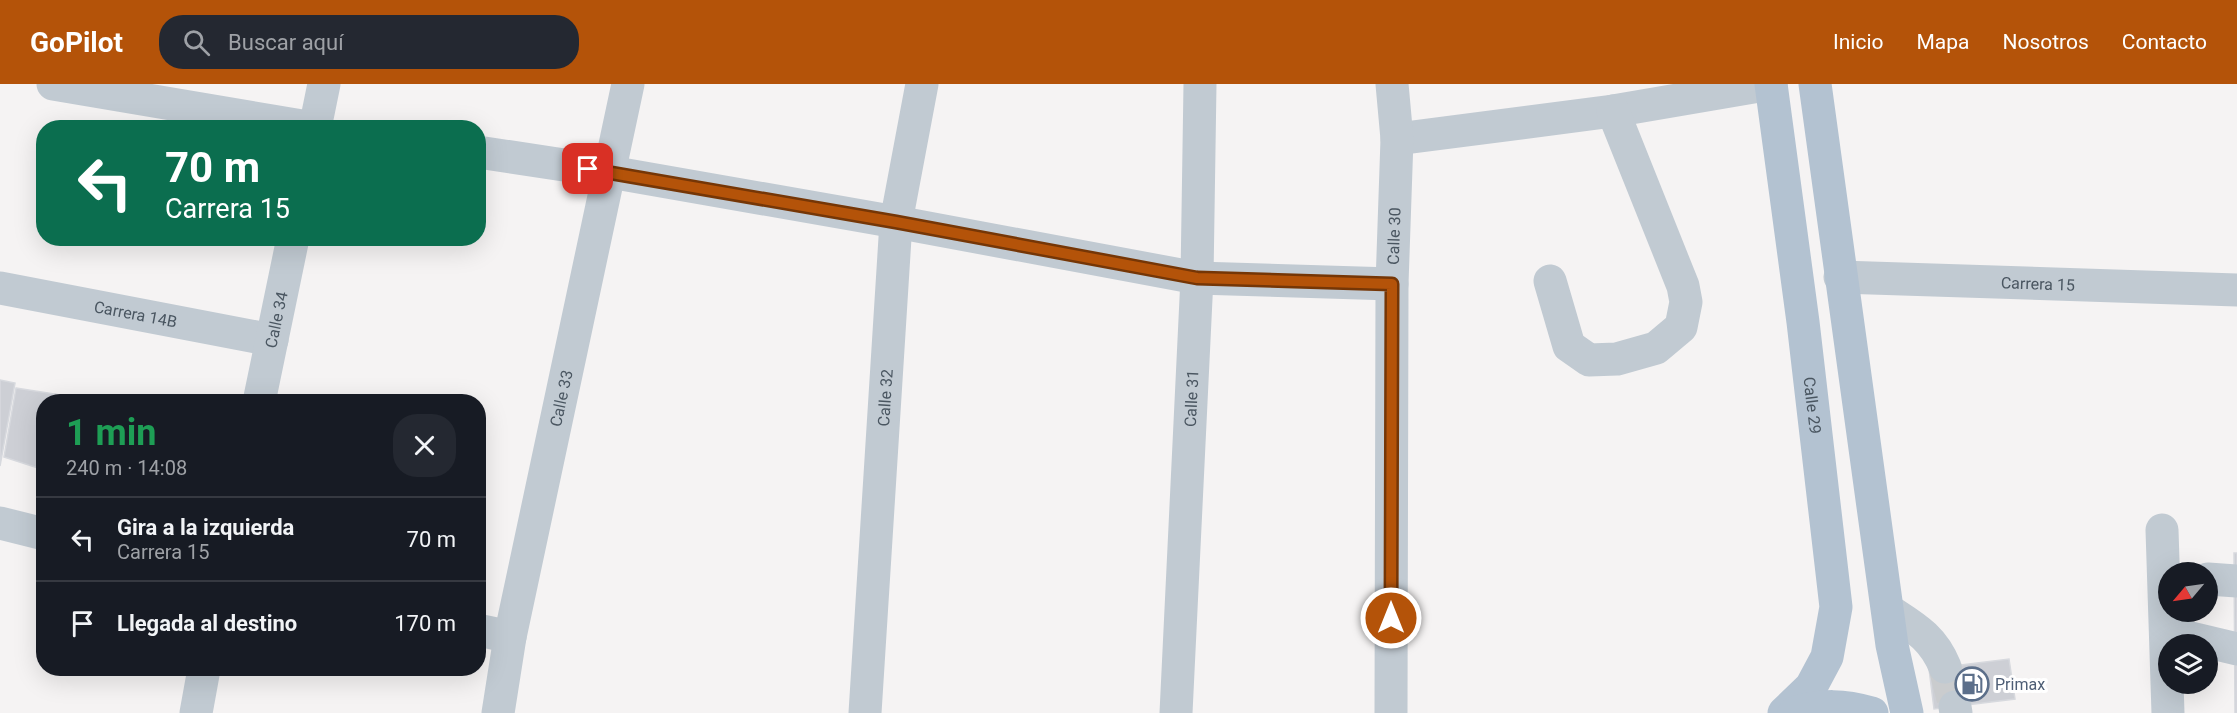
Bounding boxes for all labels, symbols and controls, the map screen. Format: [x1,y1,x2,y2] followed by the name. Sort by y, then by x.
[159,15,579,69] search box
[30,26,123,59] text: GoPilot
[180,26,213,59] icon: search
[228,30,344,55] text: Buscar aquí
[1833,30,1883,54] text: Inicio
[1916,30,1969,54] text: Mapa
[2002,30,2089,54] text: Nosotros
[2122,30,2207,54] text: Contacto
[165,143,260,192] text: 70 m
[562,143,613,194] pin
[66,144,144,222] icon: left
[571,152,604,185] icon: arrive
[165,193,290,225] text: Carrera 15
[1383,207,1404,265] street label: Calle 30
[2001,273,2075,294] street label: Carrera 15
[261,290,291,350] street label: Calle 34
[92,297,179,331] street label: Carrera 14B
[546,368,576,428] street label: Calle 33
[874,368,896,427] street label: Calle 32
[1180,369,1202,427] street label: Calle 31
[1800,376,1825,435] street label: Calle 29
[66,412,157,454] text: 1 min
[393,414,456,477] button: close
[66,456,187,480] text: 240 m · 14:08
[117,515,294,540] text: Gira a la izquierda
[66,523,99,556] icon: left
[407,527,456,552] text: 70 m
[117,540,210,564] text: Carrera 15
[2158,562,2218,622] north arrow
[2158,562,2218,694] map controls
[1359,586,1423,650] position arrow
[66,607,99,640] icon: arrive
[117,611,297,636] text: Llegada al destino
[394,611,456,636] text: 170 m
[2158,634,2218,694] button: layers
[1954,666,1990,702] fuel station icon: Primax
[1995,675,2045,694] place label: Primax

